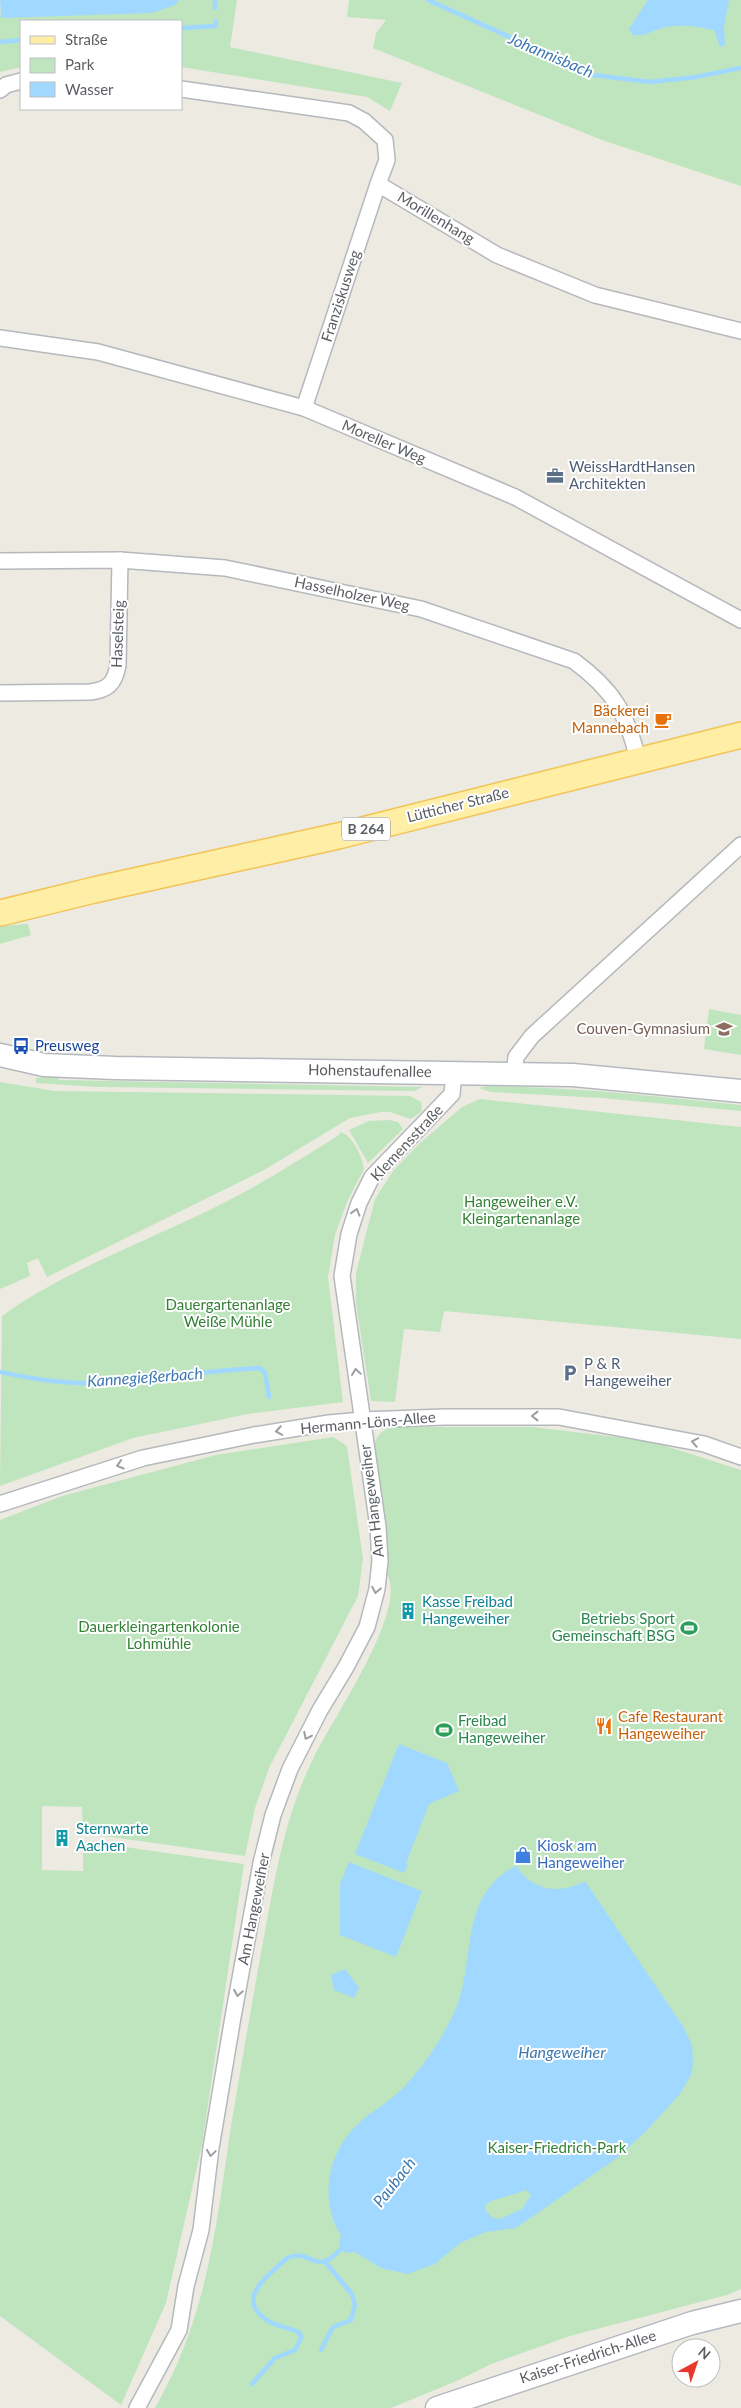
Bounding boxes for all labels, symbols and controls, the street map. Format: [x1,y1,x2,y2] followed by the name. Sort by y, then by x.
[20,20,182,110] legend
[505,28,597,81] water label: Johannisbach
[65,30,108,48] text: Straße
[65,55,95,73] text: Park
[65,80,114,98] text: Wasser
[395,187,478,247] street label: Morillenhang
[317,247,363,344] street label: Franziskusweg
[340,415,429,467] street label: Moreller Weg
[569,457,695,492] place label: WeissHardtHansen Architekten
[545,466,565,486] office icon: WeissHardtHansen Architekten
[293,572,412,614] street label: Hasselholzer Weg
[107,600,127,668] street label: Haselsteig
[572,701,649,736] place label: Bäckerei Mannebach
[653,710,673,730] cafe icon: Bäckerei Mannebach
[405,783,511,825] street label: Lütticher Straße
[342,818,390,841] road number: B 264
[577,1019,710,1037] place label: Couven-Gymnasium
[714,1019,734,1039] school or university icon: Couven-Gymnasium
[11,1036,31,1056] bus stop icon: Preusweg
[35,1036,99,1054] place label: Preusweg
[308,1060,432,1080] street label: Hohenstaufenallee
[366,1100,446,1184] street label: Klemensstraße
[462,1192,580,1227] park label: Hangeweiher e.V. Kleingartenanlage
[350,1208,360,1217] one-way arrow
[165,1295,291,1330] park label: Dauergartenanlage Weiße Mühle
[584,1354,672,1389] place label: P & R Hangeweiher
[86,1363,204,1390] water label: Kannegießerbach
[560,1363,580,1383] parking icon: P & R Hangeweiher
[351,1368,361,1376] one-way arrow
[299,1407,436,1437] street label: Hermann-Löns-Allee
[530,1411,538,1421] one-way arrow
[274,1426,283,1436] one-way arrow
[690,1438,699,1448] one-way arrow
[355,1443,387,1559] street label: Am Hangeweiher
[116,1460,124,1470] one-way arrow
[372,1586,382,1595] one-way arrow
[422,1592,513,1627] place label: Kasse Freibad Hangeweiher
[398,1601,418,1621] building icon: Kasse Freibad Hangeweiher
[552,1609,676,1644] place label: Betriebs Sport Gemeinschaft BSG
[78,1617,240,1652] park label: Dauerkleingartenkolonie Lohmühle
[679,1618,699,1638] sports icon: Betriebs Sport Gemeinschaft BSG
[618,1707,724,1742] place label: Cafe Restaurant Hangeweiher
[458,1711,546,1746] place label: Freibad Hangeweiher
[594,1716,614,1736] restaurant icon: Cafe Restaurant Hangeweiher
[434,1720,454,1740] sports icon: Freibad Hangeweiher
[303,1731,313,1740] one-way arrow
[76,1819,149,1854] place label: Sternwarte Aachen
[52,1828,72,1848] building icon: Sternwarte Aachen
[537,1836,625,1871] place label: Kiosk am Hangeweiher
[513,1845,533,1865] shop icon: Kiosk am Hangeweiher
[233,1851,273,1966] street label: Am Hangeweiher
[233,1988,243,1997] one-way arrow
[518,2042,606,2061] water label: Hangeweiher
[488,2138,627,2156] park label: Kaiser-Friedrich-Park
[206,2149,216,2157] one-way arrow
[368,2153,419,2210] water label: Paubach
[517,2325,658,2387] street label: Kaiser-Friedrich-Allee
[671,2338,721,2388] north arrow
[695,2343,714,2363] text: N

